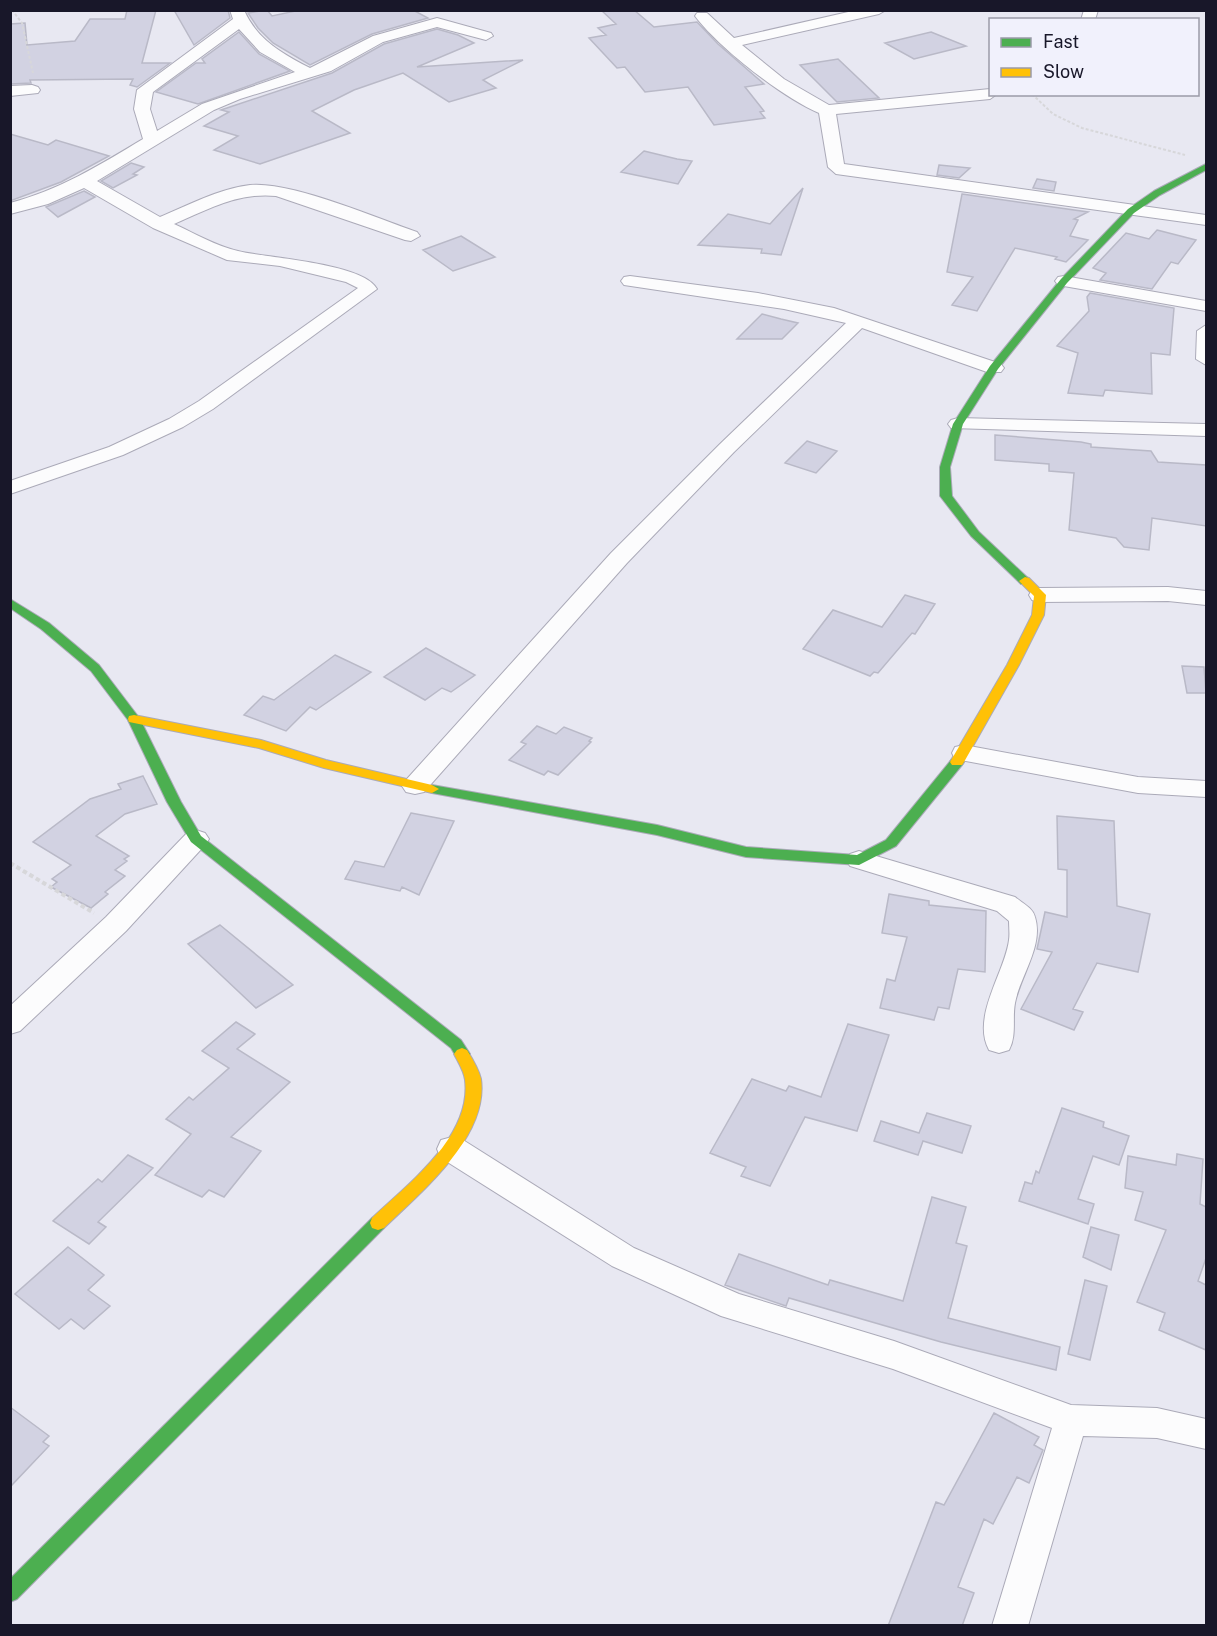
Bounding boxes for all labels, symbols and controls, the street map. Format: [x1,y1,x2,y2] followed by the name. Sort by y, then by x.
[989,18,1199,96] legend
[1043,31,1079,52] text: Fast
[1043,61,1084,82] text: Slow

